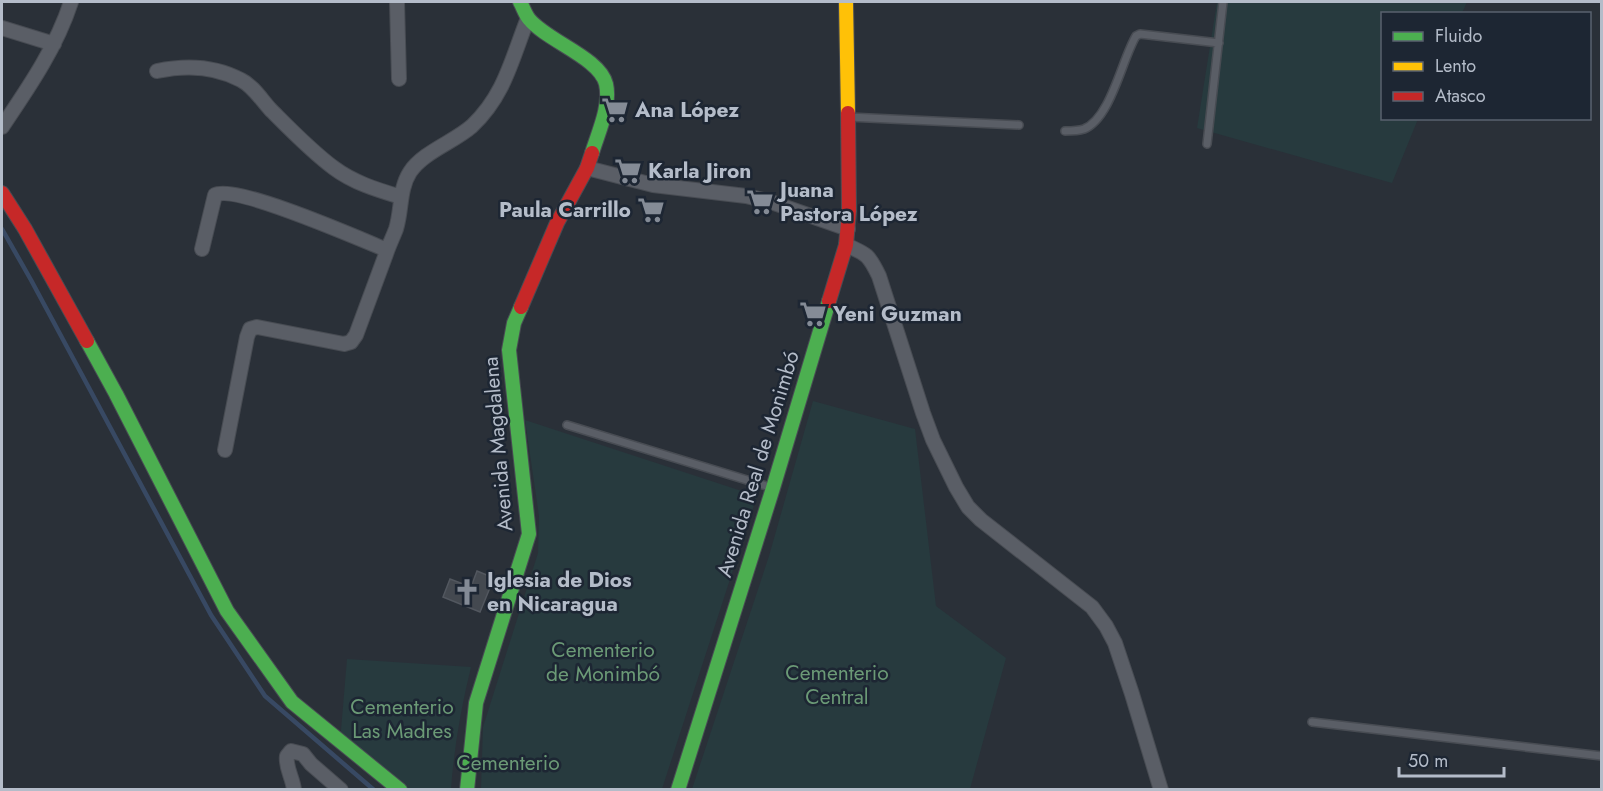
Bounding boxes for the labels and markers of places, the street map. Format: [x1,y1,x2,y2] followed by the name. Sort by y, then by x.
[600,95,630,125] supermarket icon: Ana López
[634,95,739,125] place label: Ana López
[613,156,643,186] supermarket icon: Karla Jiron
[648,156,751,186] place label: Karla Jiron
[776,175,918,229] place label: Juana Pastora López
[745,187,775,217] supermarket icon: Juana Pastora López
[499,195,631,225] place label: Paula Carrillo
[636,195,666,225] supermarket icon: Paula Carrillo
[798,299,828,329] supermarket icon: Yeni Guzman
[832,299,962,329] place label: Yeni Guzman
[487,565,632,619] place label: Iglesia de Dios en Nicaragua
[452,577,482,607] church icon: Iglesia de Dios en Nicaragua

